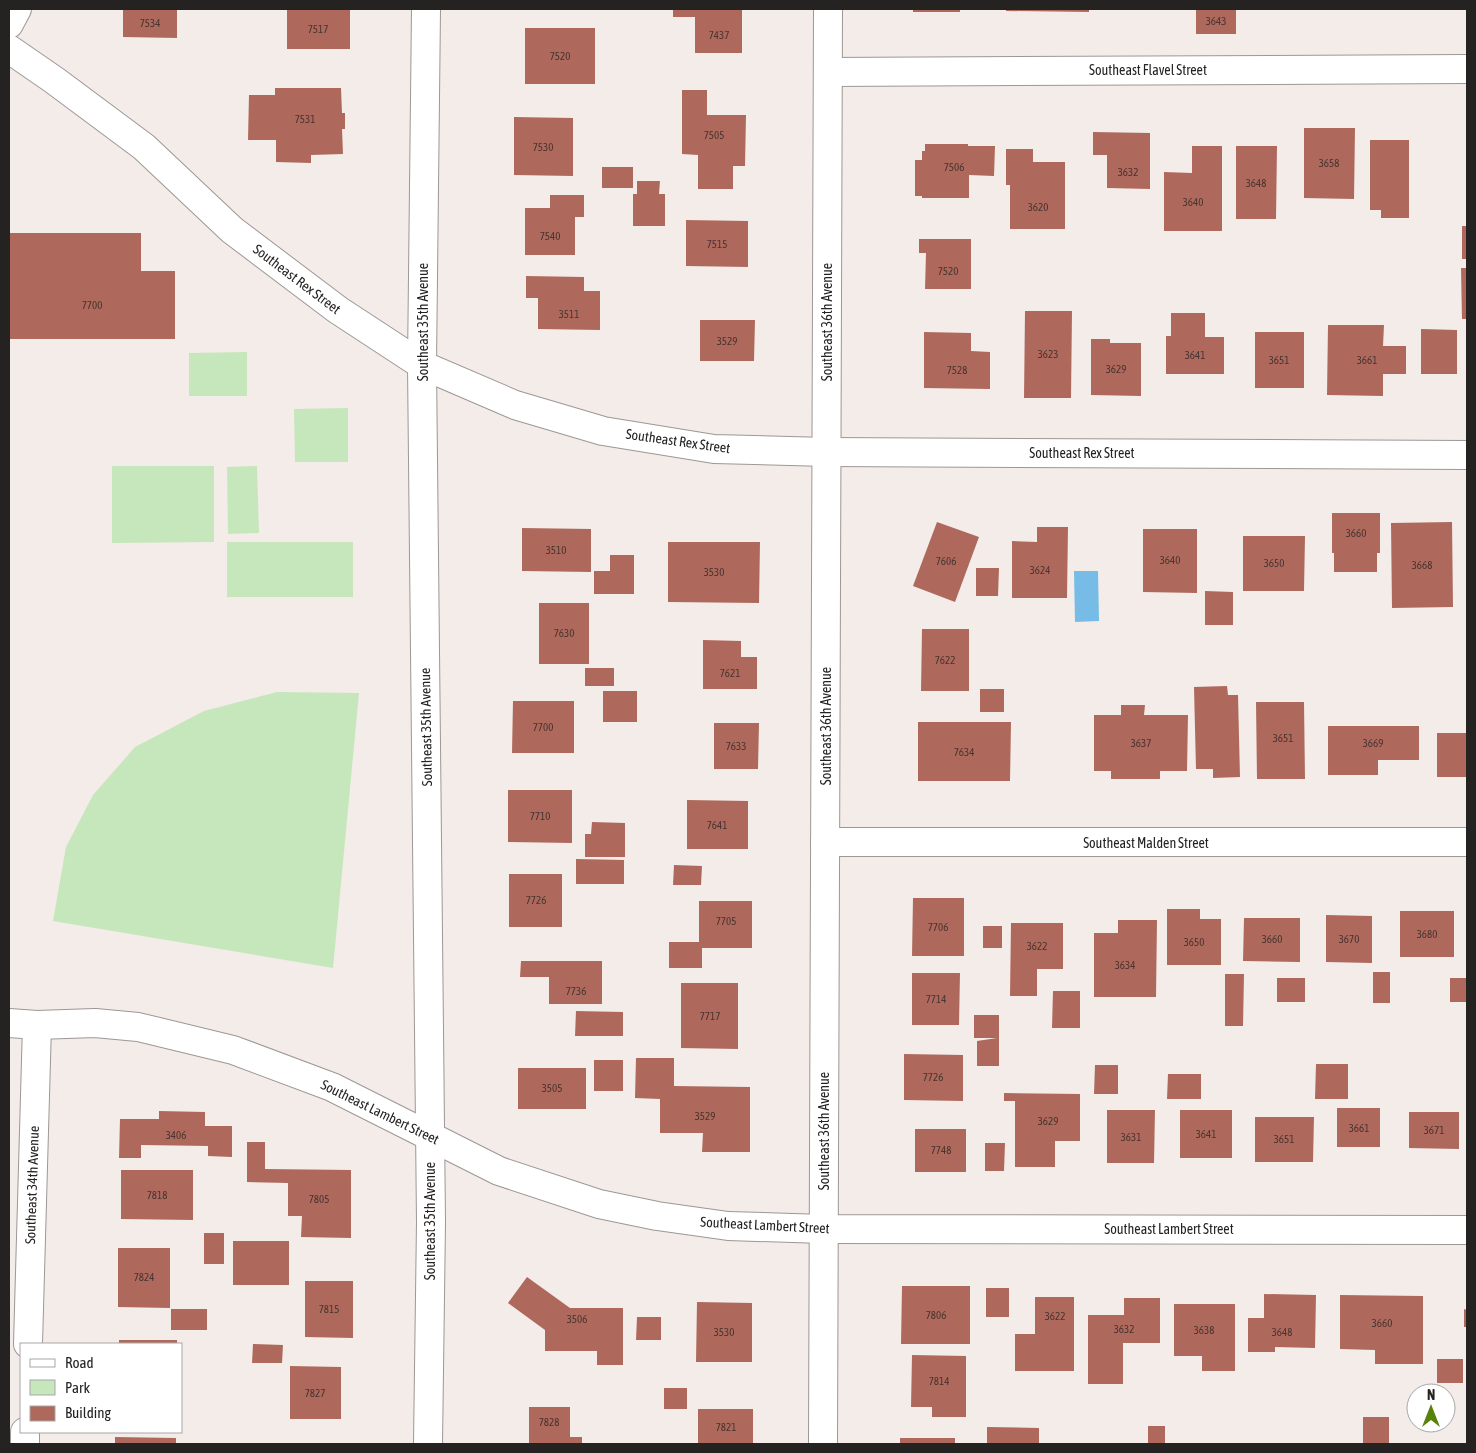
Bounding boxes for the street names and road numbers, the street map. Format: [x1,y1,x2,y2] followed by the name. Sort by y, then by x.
[1089,62,1207,78] street label: Southeast Flavel Street
[250,241,344,317] street label: Southeast Rex Street
[415,263,431,381] street label: Southeast 35th Avenue
[819,263,835,381] street label: Southeast 36th Avenue
[625,426,731,456] street label: Southeast Rex Street
[1029,445,1135,461] street label: Southeast Rex Street
[818,667,834,785] street label: Southeast 36th Avenue
[417,668,435,786] street label: Southeast 35th Avenue
[1083,835,1209,851] street label: Southeast Malden Street
[816,1072,832,1190] street label: Southeast 36th Avenue
[318,1076,442,1148] street label: Southeast Lambert Street
[22,1126,42,1244] street label: Southeast 34th Avenue
[422,1162,438,1280] street label: Southeast 35th Avenue
[700,1214,830,1236] street label: Southeast Lambert Street
[1104,1221,1234,1237] street label: Southeast Lambert Street

